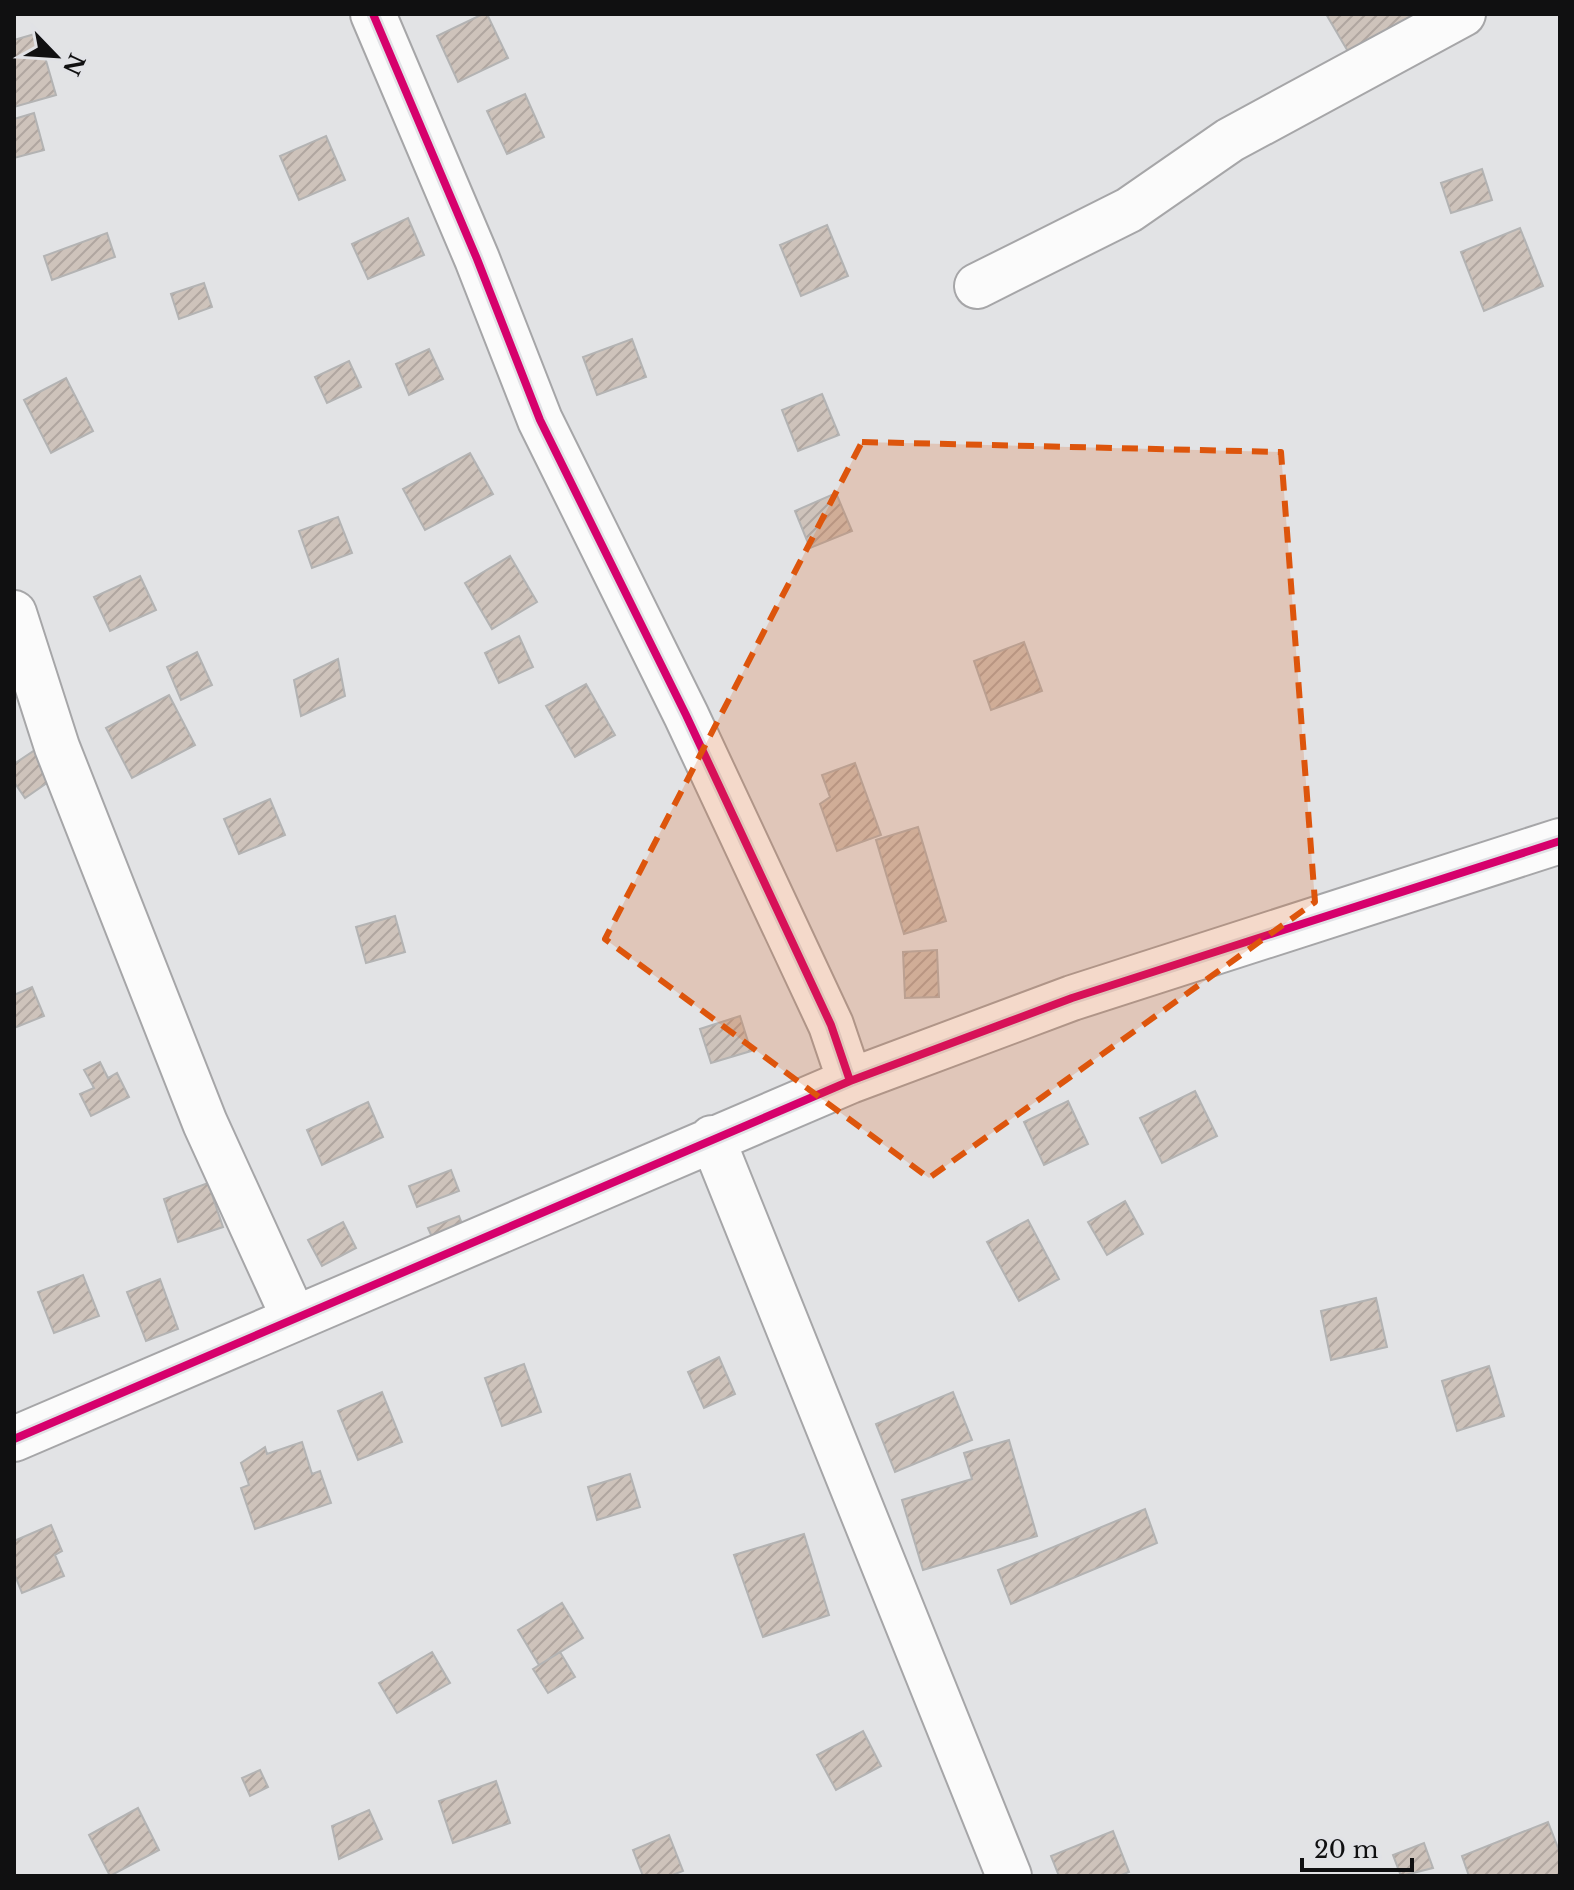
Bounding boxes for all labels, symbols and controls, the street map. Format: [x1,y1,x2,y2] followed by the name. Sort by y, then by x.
[16,16,96,96] north arrow
[57,49,90,80] text: N
[1302,1822,1412,1872] scale bar
[1314,1835,1379,1864] text: 20 m

